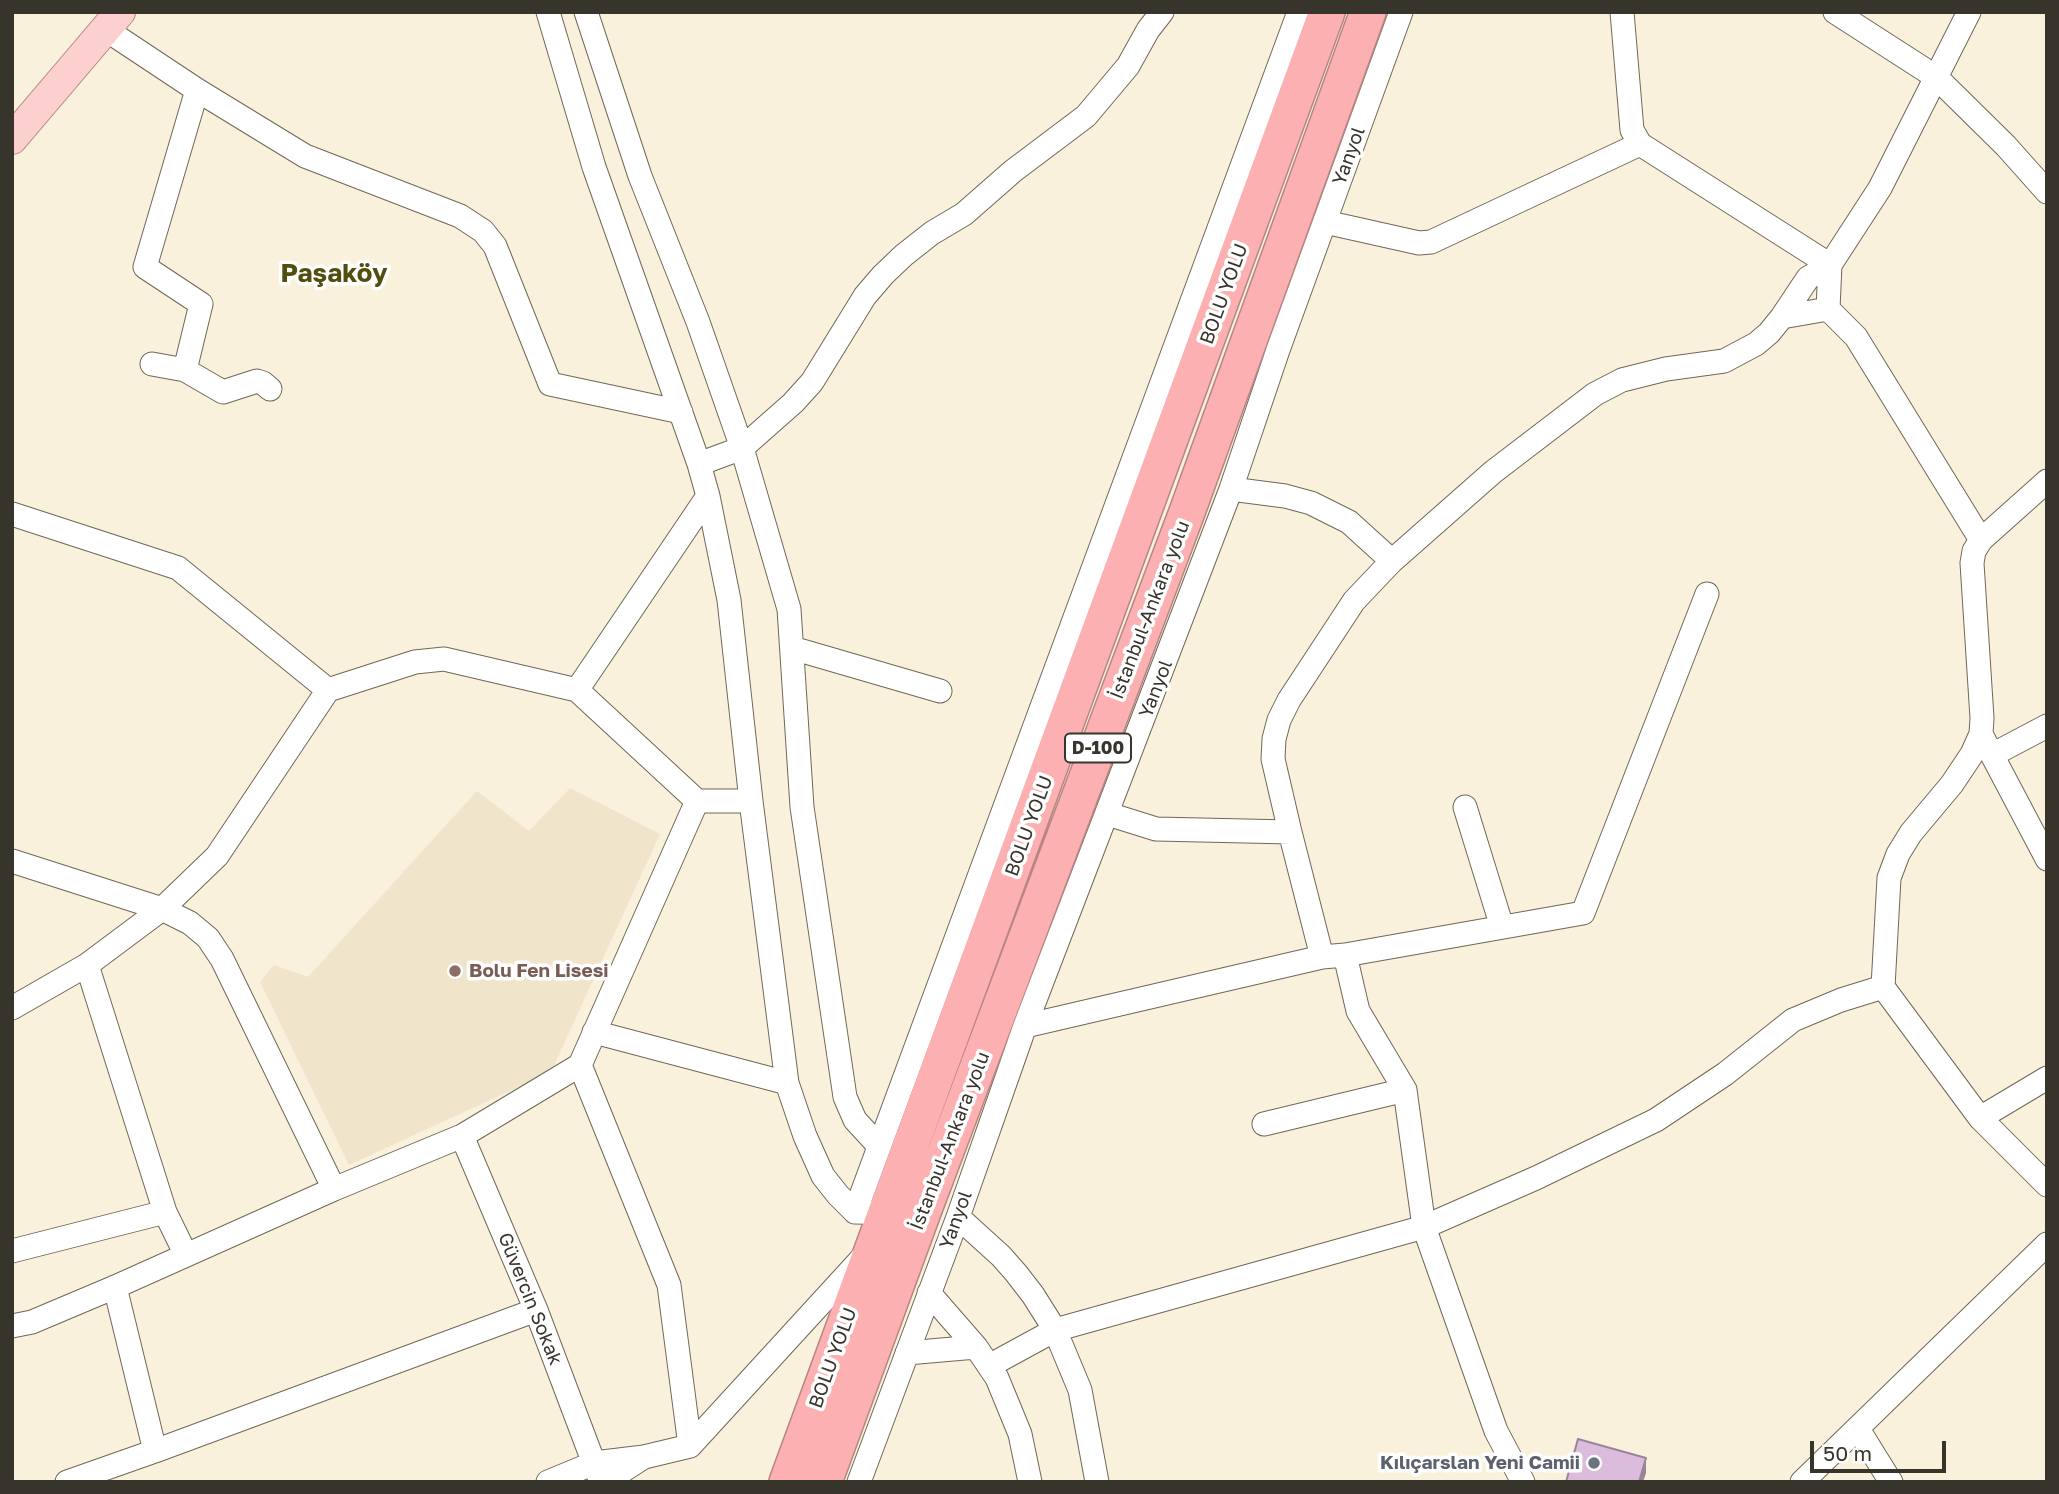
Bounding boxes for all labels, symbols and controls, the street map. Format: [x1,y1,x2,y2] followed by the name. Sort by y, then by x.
[1328,124,1370,188] street label: Yanyol
[1195,241,1253,347] street label: BOLU YOLU
[281,258,387,290] district label: Paşaköy
[1105,517,1195,703] street label: İstanbul-Ankara yolu
[1135,657,1177,721] street label: Yanyol
[1065,734,1131,762] road number: D-100
[1000,773,1058,879] street label: BOLU YOLU
[469,960,609,982] place label: Bolu Fen Lisesi
[447,963,463,979] marker: Bolu Fen Lisesi
[905,1048,995,1234] street label: İstanbul-Ankara yolu
[935,1188,977,1252] street label: Yanyol
[493,1229,567,1369] street label: Güvercin Sokak
[804,1305,862,1411] street label: BOLU YOLU
[1814,1428,1951,1472] scale bar
[1823,1440,1872,1466] text: 50 m
[1380,1452,1580,1474] place label: Kılıçarslan Yeni Camii
[1586,1455,1602,1471] marker: Kılıçarslan Yeni Camii

